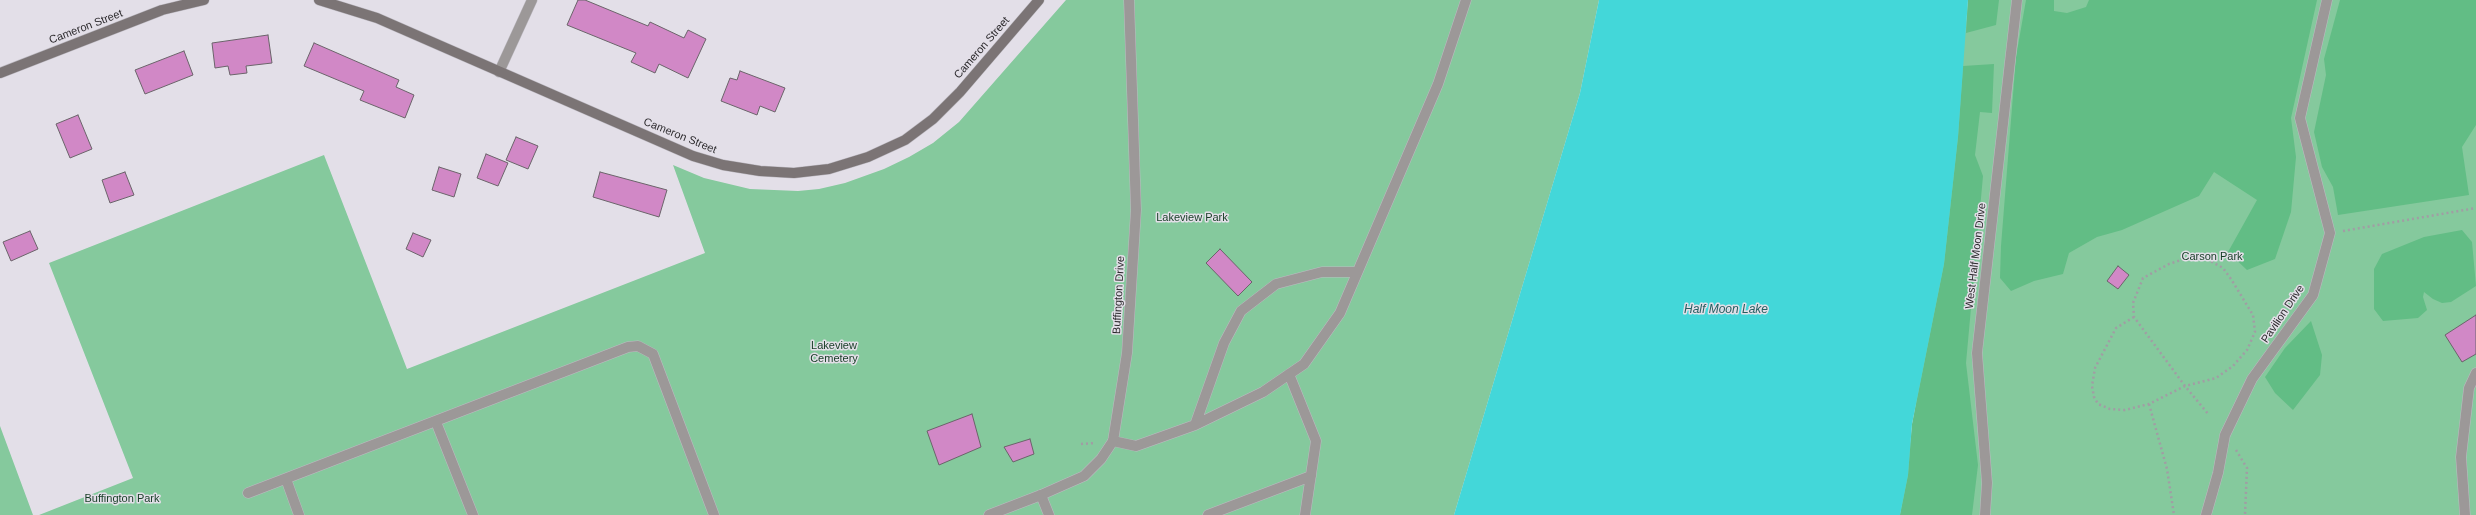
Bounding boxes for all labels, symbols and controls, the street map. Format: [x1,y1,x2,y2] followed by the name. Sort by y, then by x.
[47,7,125,47] street label: Cameron Street
[952,14,1012,82] street label: Cameron Street
[642,115,718,157] street label: Cameron Street
[1963,202,1989,310] street label: West Half Moon Drive
[1156,211,1228,225] park label: Lakeview Park
[2181,250,2243,264] park label: Carson Park
[1110,256,1128,334] street label: Buffington Drive
[2259,282,2307,346] street label: Pavilion Drive
[1684,303,1768,317] water label: Half Moon Lake
[810,339,858,365] park label: Lakeview Cemetery
[84,492,160,506] park label: Buffington Park

